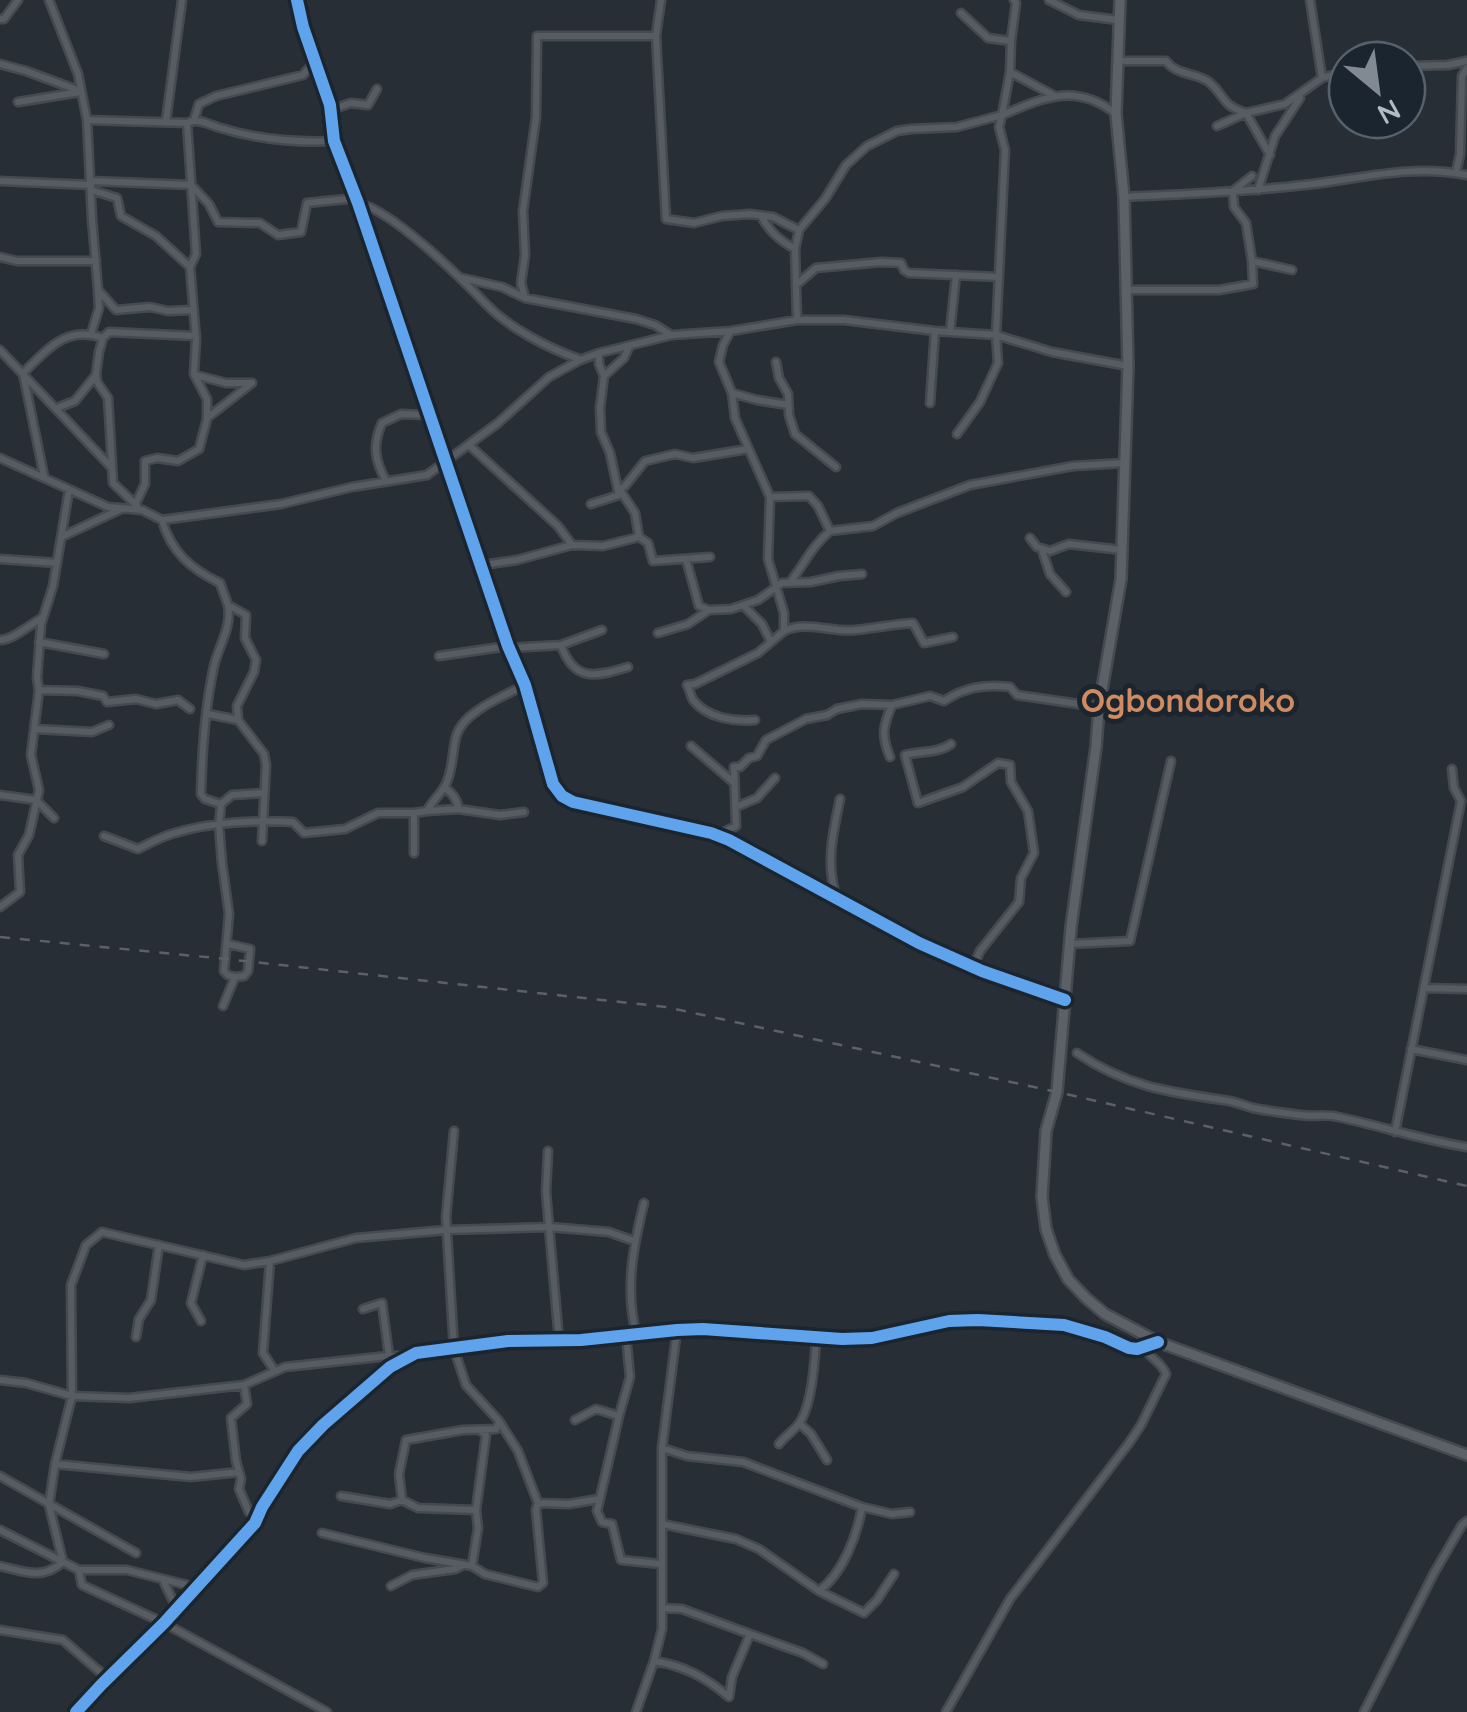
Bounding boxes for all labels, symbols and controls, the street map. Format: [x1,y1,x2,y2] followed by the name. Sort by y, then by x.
[1327,40,1427,140] north arrow
[1372,92,1407,133] text: N
[1081,680,1295,720] district label: Ogbondoroko

